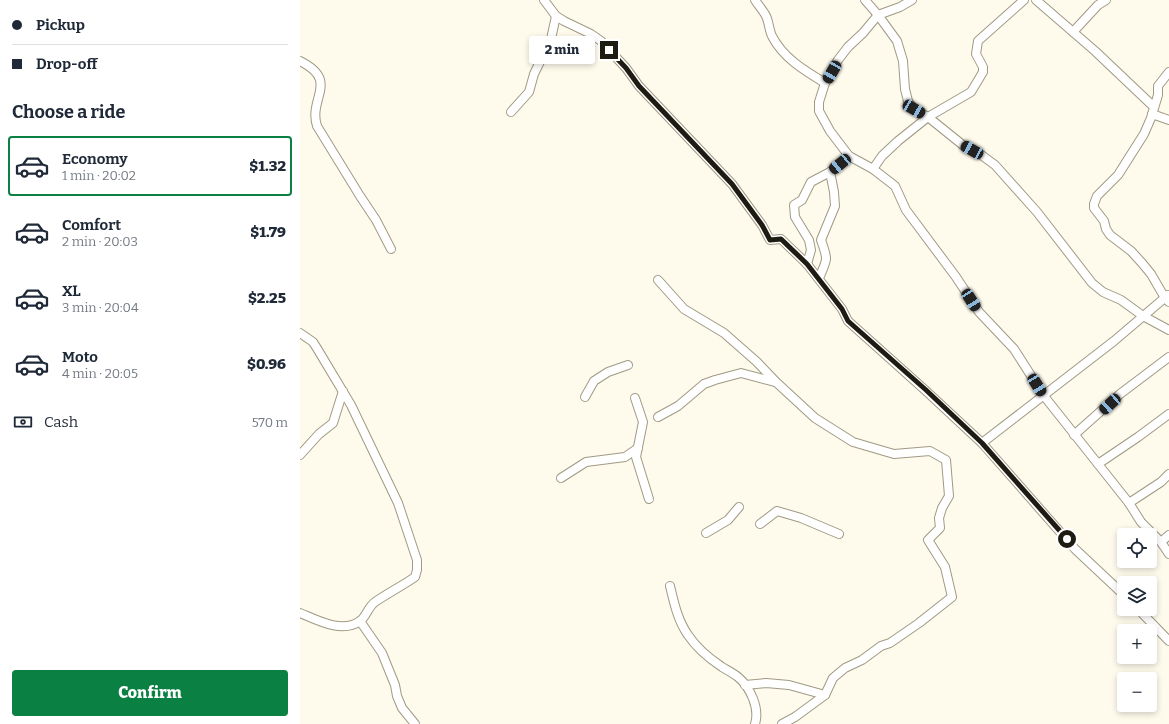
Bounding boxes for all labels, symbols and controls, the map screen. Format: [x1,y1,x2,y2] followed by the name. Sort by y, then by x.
[36,16,85,34] text: Pickup
[529,36,595,64] callout: 2 min
[600,41,618,59] route end
[545,42,579,57] text: 2 min
[36,55,97,73] text: Drop-off
[821,59,843,85] car
[901,98,927,120] car
[12,101,125,123] text: Choose a ride
[959,139,985,161] car
[14,148,50,184] icon: car
[62,150,128,168] text: Economy
[827,152,853,176] car
[249,157,286,175] text: $1.32
[62,168,136,183] text: 1 min · 20:02
[14,214,50,250] icon: car
[62,216,121,234] text: Comfort
[250,223,286,241] text: $1.79
[62,234,138,249] text: 2 min · 20:03
[14,280,50,316] icon: car
[62,282,81,300] text: XL
[959,287,983,313] car
[248,289,286,307] text: $2.25
[62,300,139,315] text: 3 min · 20:04
[14,346,50,382] icon: car
[62,348,98,366] text: Moto
[247,355,286,373] text: $0.96
[62,366,138,381] text: 4 min · 20:05
[1026,372,1048,398] car
[1097,392,1123,416] car
[12,411,34,433] icon: cash
[44,413,78,431] text: Cash
[252,415,288,430] text: 570 m
[1117,528,1157,712] map controls
[1117,528,1157,568] button: locate
[1058,530,1076,548] route start
[1117,576,1157,616] button: layers
[1117,624,1157,664] button: +
[12,670,288,716] button: Confirm
[1117,672,1157,712] button: −

